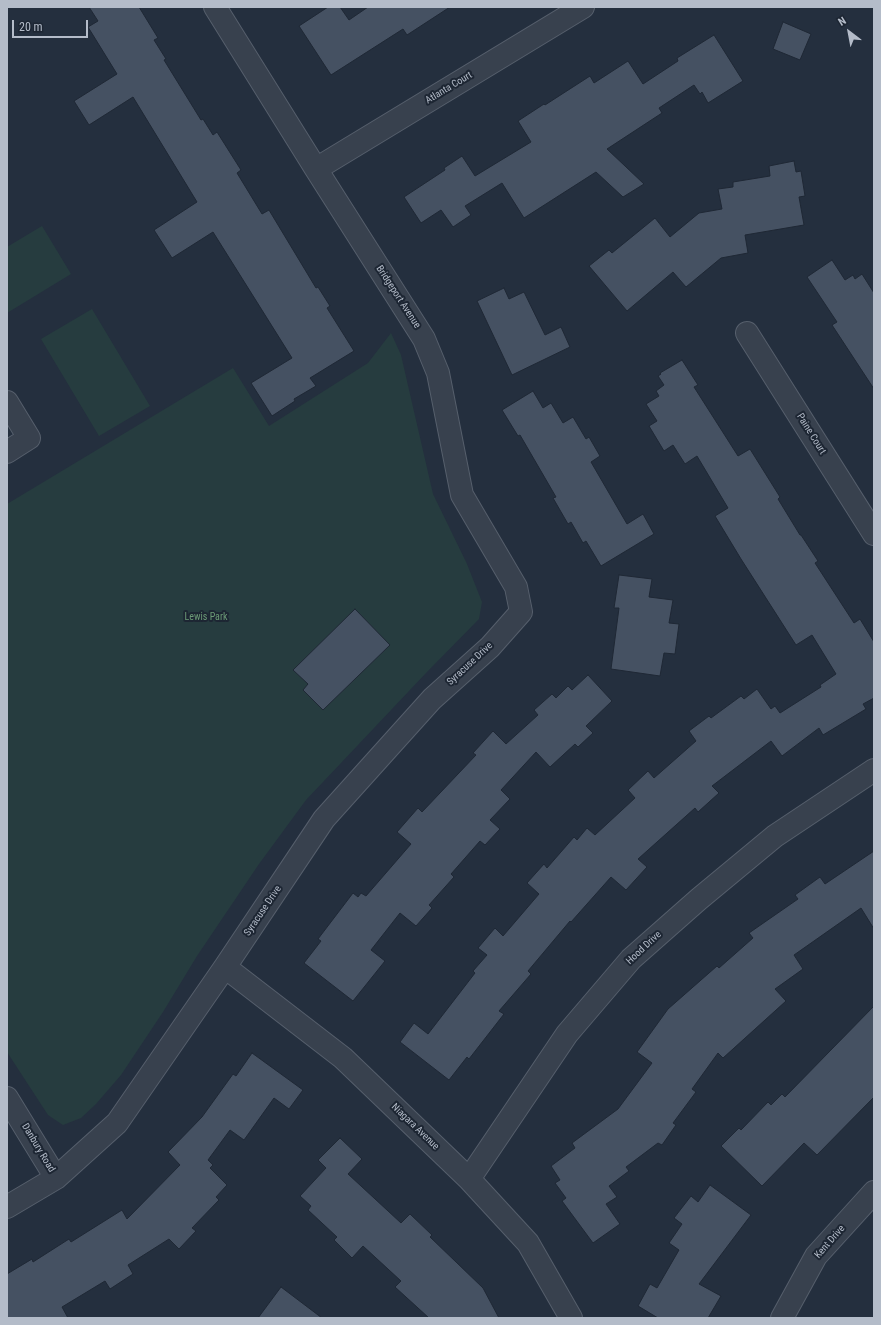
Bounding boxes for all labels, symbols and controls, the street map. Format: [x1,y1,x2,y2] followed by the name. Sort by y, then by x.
[14,12,90,38] scale bar
[829,12,869,52] north arrow
[836,14,849,29] text: N
[19,20,43,34] text: 20 m
[423,69,475,107] street label: Atlanta Court
[373,263,423,331] street label: Bridgeport Avenue
[794,411,828,457] street label: Paine Court
[185,611,227,623] park label: Lewis Park
[445,640,495,688] street label: Syracuse Drive
[242,884,284,938] street label: Syracuse Drive
[624,929,664,967] street label: Hood Drive
[389,1101,441,1153] street label: Niagara Avenue
[19,1121,57,1175] street label: Danbury Road
[812,1223,848,1261] street label: Kent Drive

